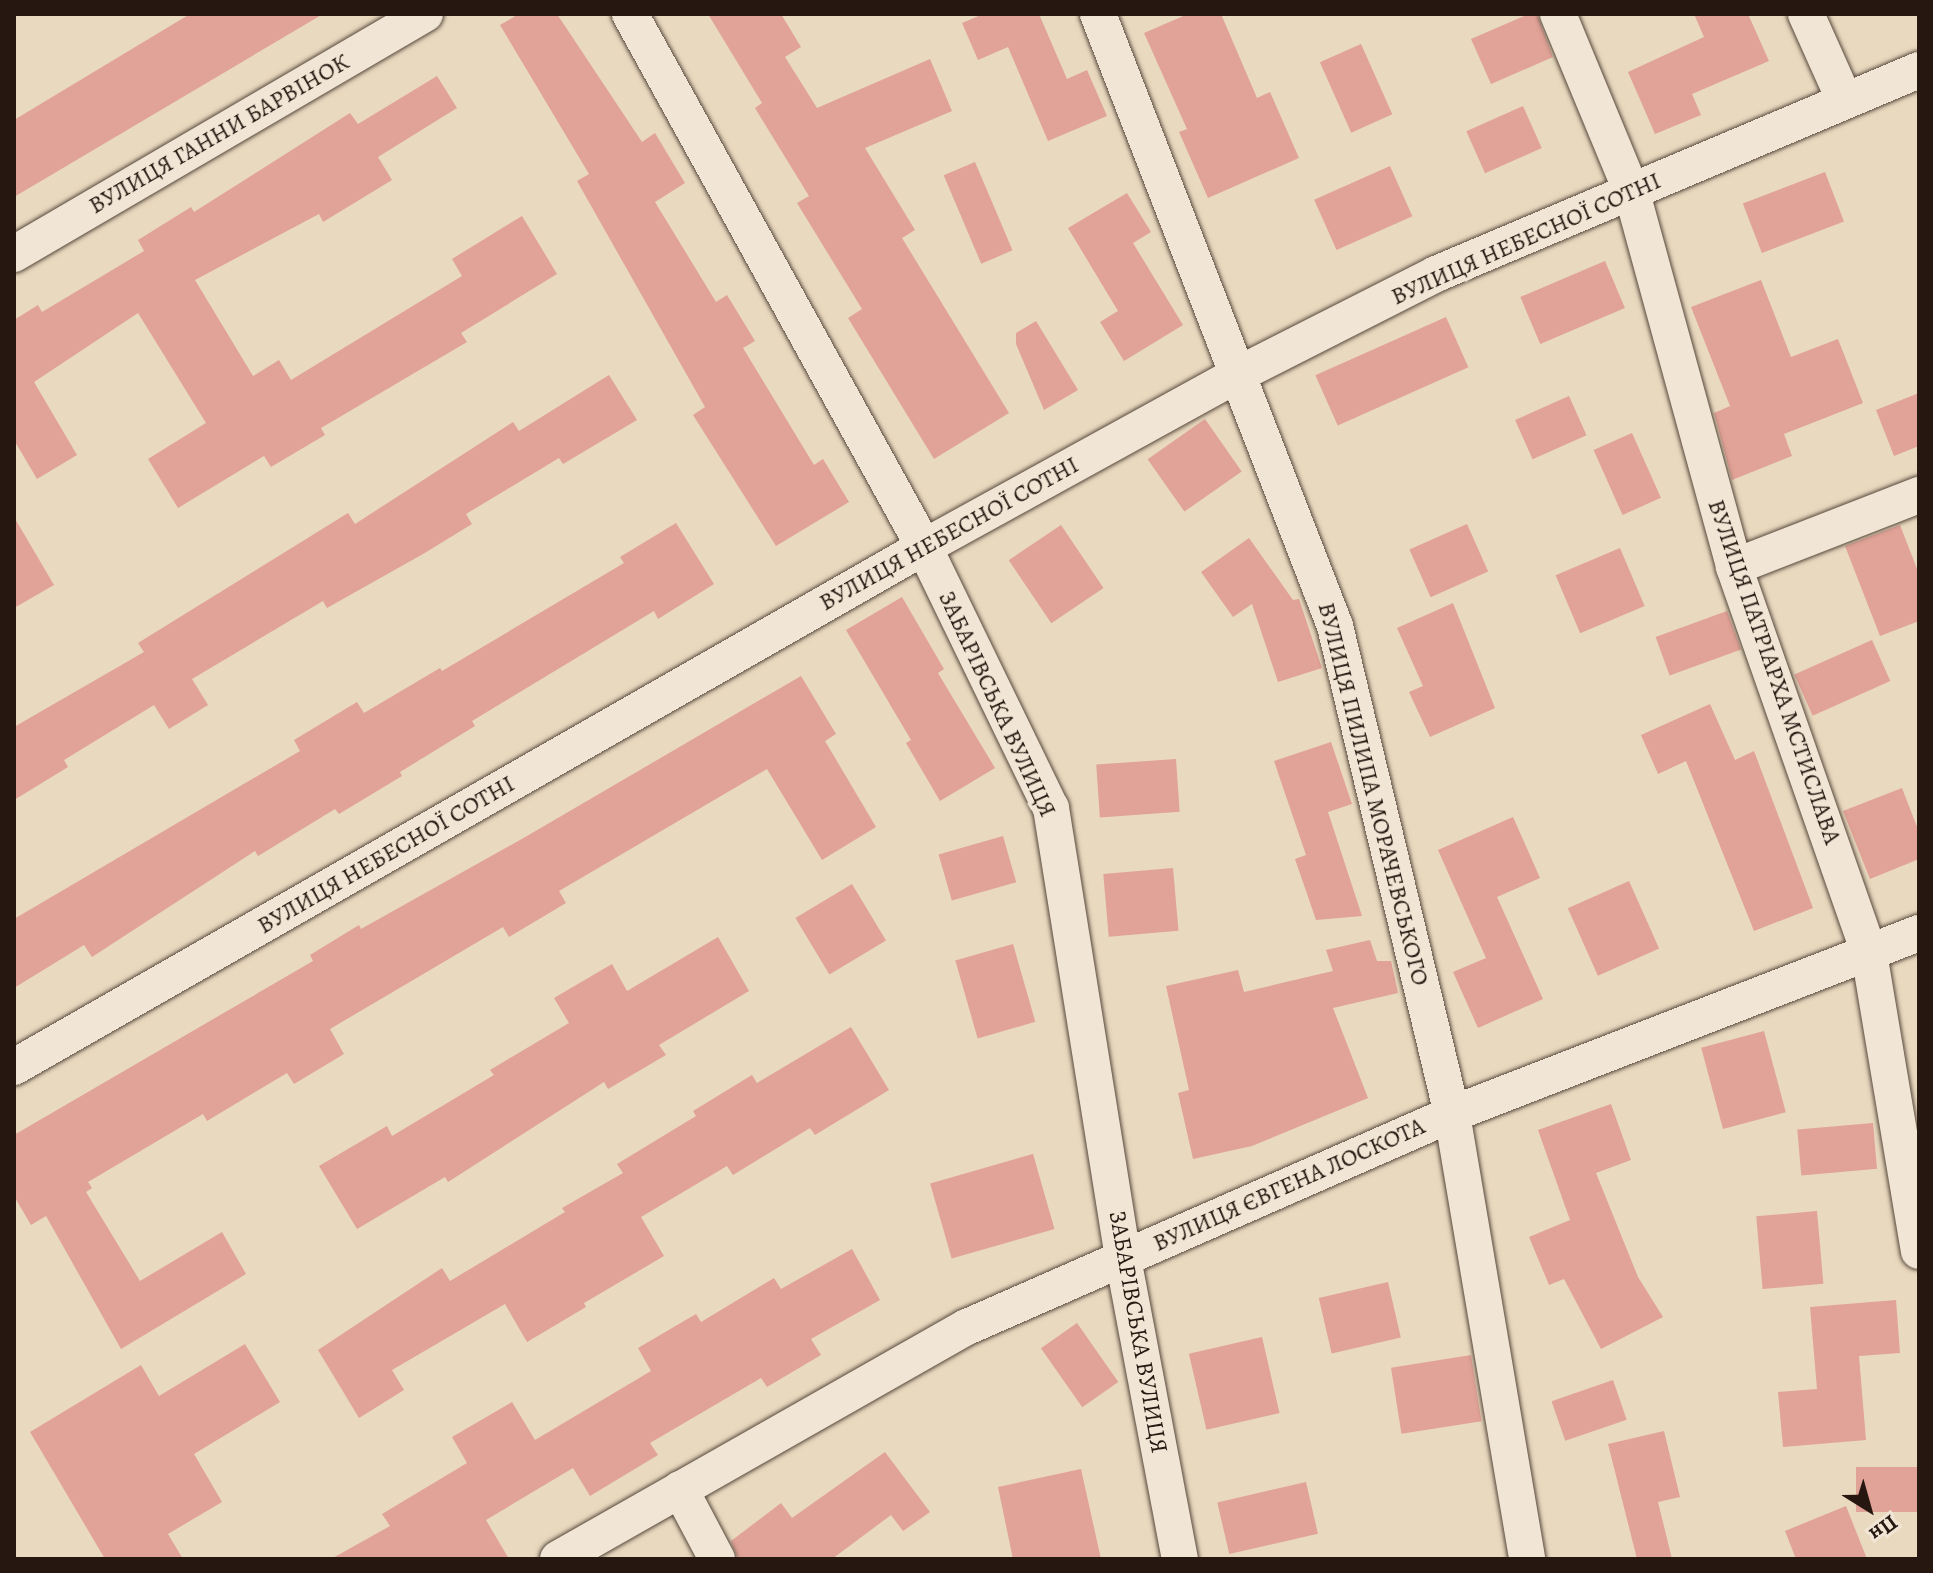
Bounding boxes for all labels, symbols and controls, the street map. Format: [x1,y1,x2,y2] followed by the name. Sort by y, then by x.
[84,48,354,220] street label: ВУЛИЦЯ ГАННИ БАРВІНОК
[1387,166,1665,312] street label: ВУЛИЦЯ НЕБЕСНОЇ СОТНІ
[814,451,1084,617] street label: ВУЛИЦЯ НЕБЕСНОЇ СОТНІ
[1701,496,1847,848] street label: ВУЛИЦЯ ПАТРІАРХА МСТИСЛАВА
[932,587,1062,821] street label: ЗАБАРІВСЬКА ВУЛИЦЯ
[1311,599,1435,989] street label: ВУЛИЦЯ ПИЛИПА МОРАЧЕВСЬКОГО
[252,770,520,940] street label: ВУЛИЦЯ НЕБЕСНОЇ СОТНІ
[1149,1112,1429,1258] street label: ВУЛИЦЯ ЄВГЕНА ЛОСКОТА
[1102,1208,1174,1456] street label: ЗАБАРІВСЬКА ВУЛИЦЯ
[1829,1469,1909,1549] north arrow
[1863,1508,1904,1549] text: Пн

